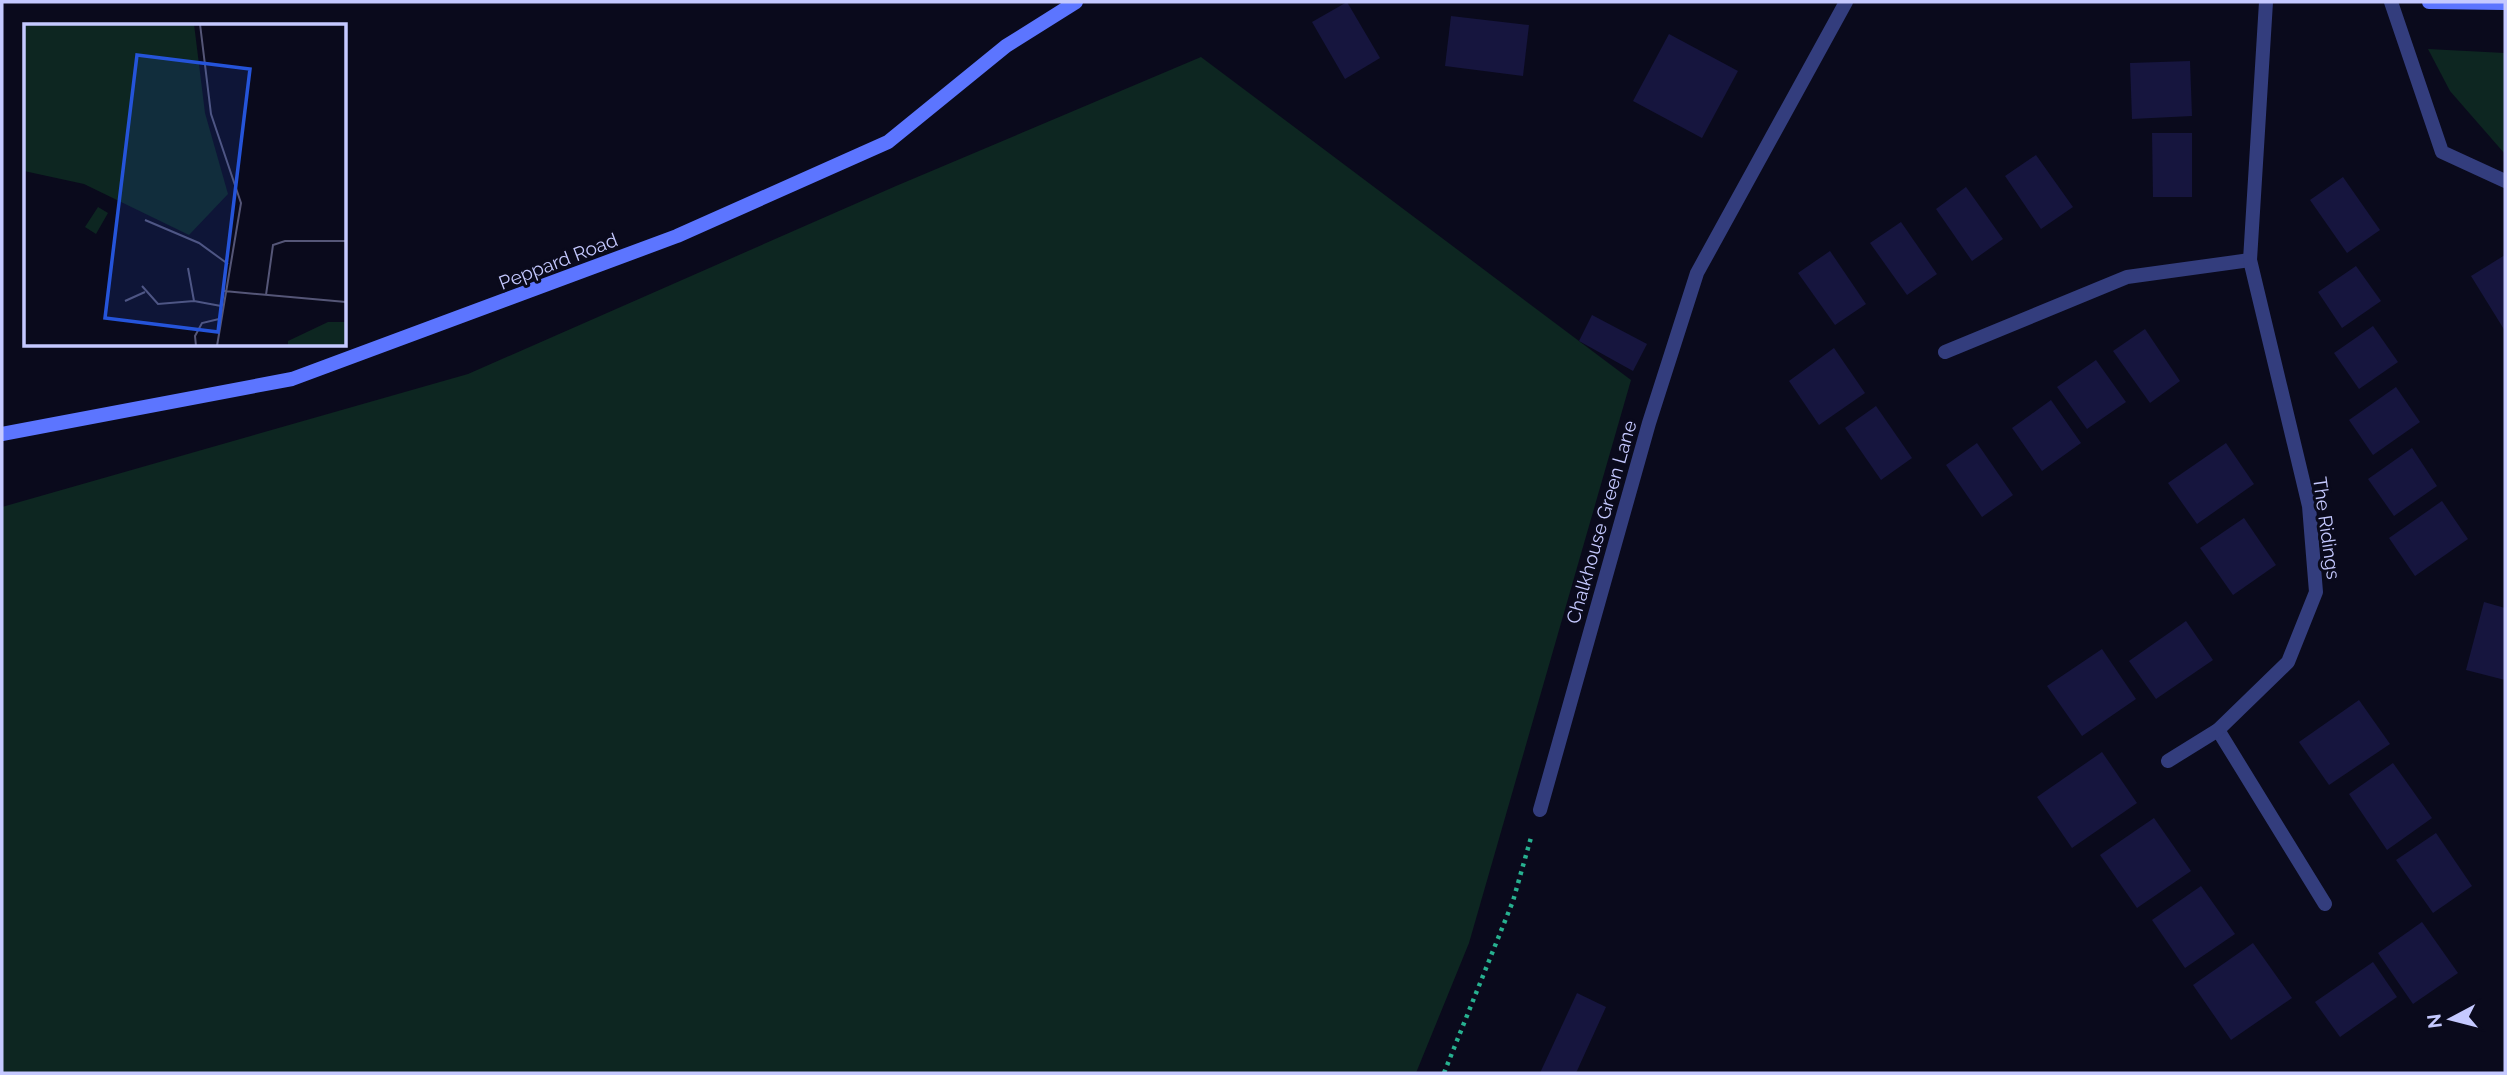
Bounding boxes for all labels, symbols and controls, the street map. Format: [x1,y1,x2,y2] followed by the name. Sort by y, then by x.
[24,24,346,346] inset map
[496,228,620,294] street label: Peppard Road
[1561,418,1641,626] street label: Chalkhouse Green Lane
[2309,475,2345,581] street label: The Ridings
[2416,984,2486,1054] north arrow
[2422,1013,2446,1030] text: N

